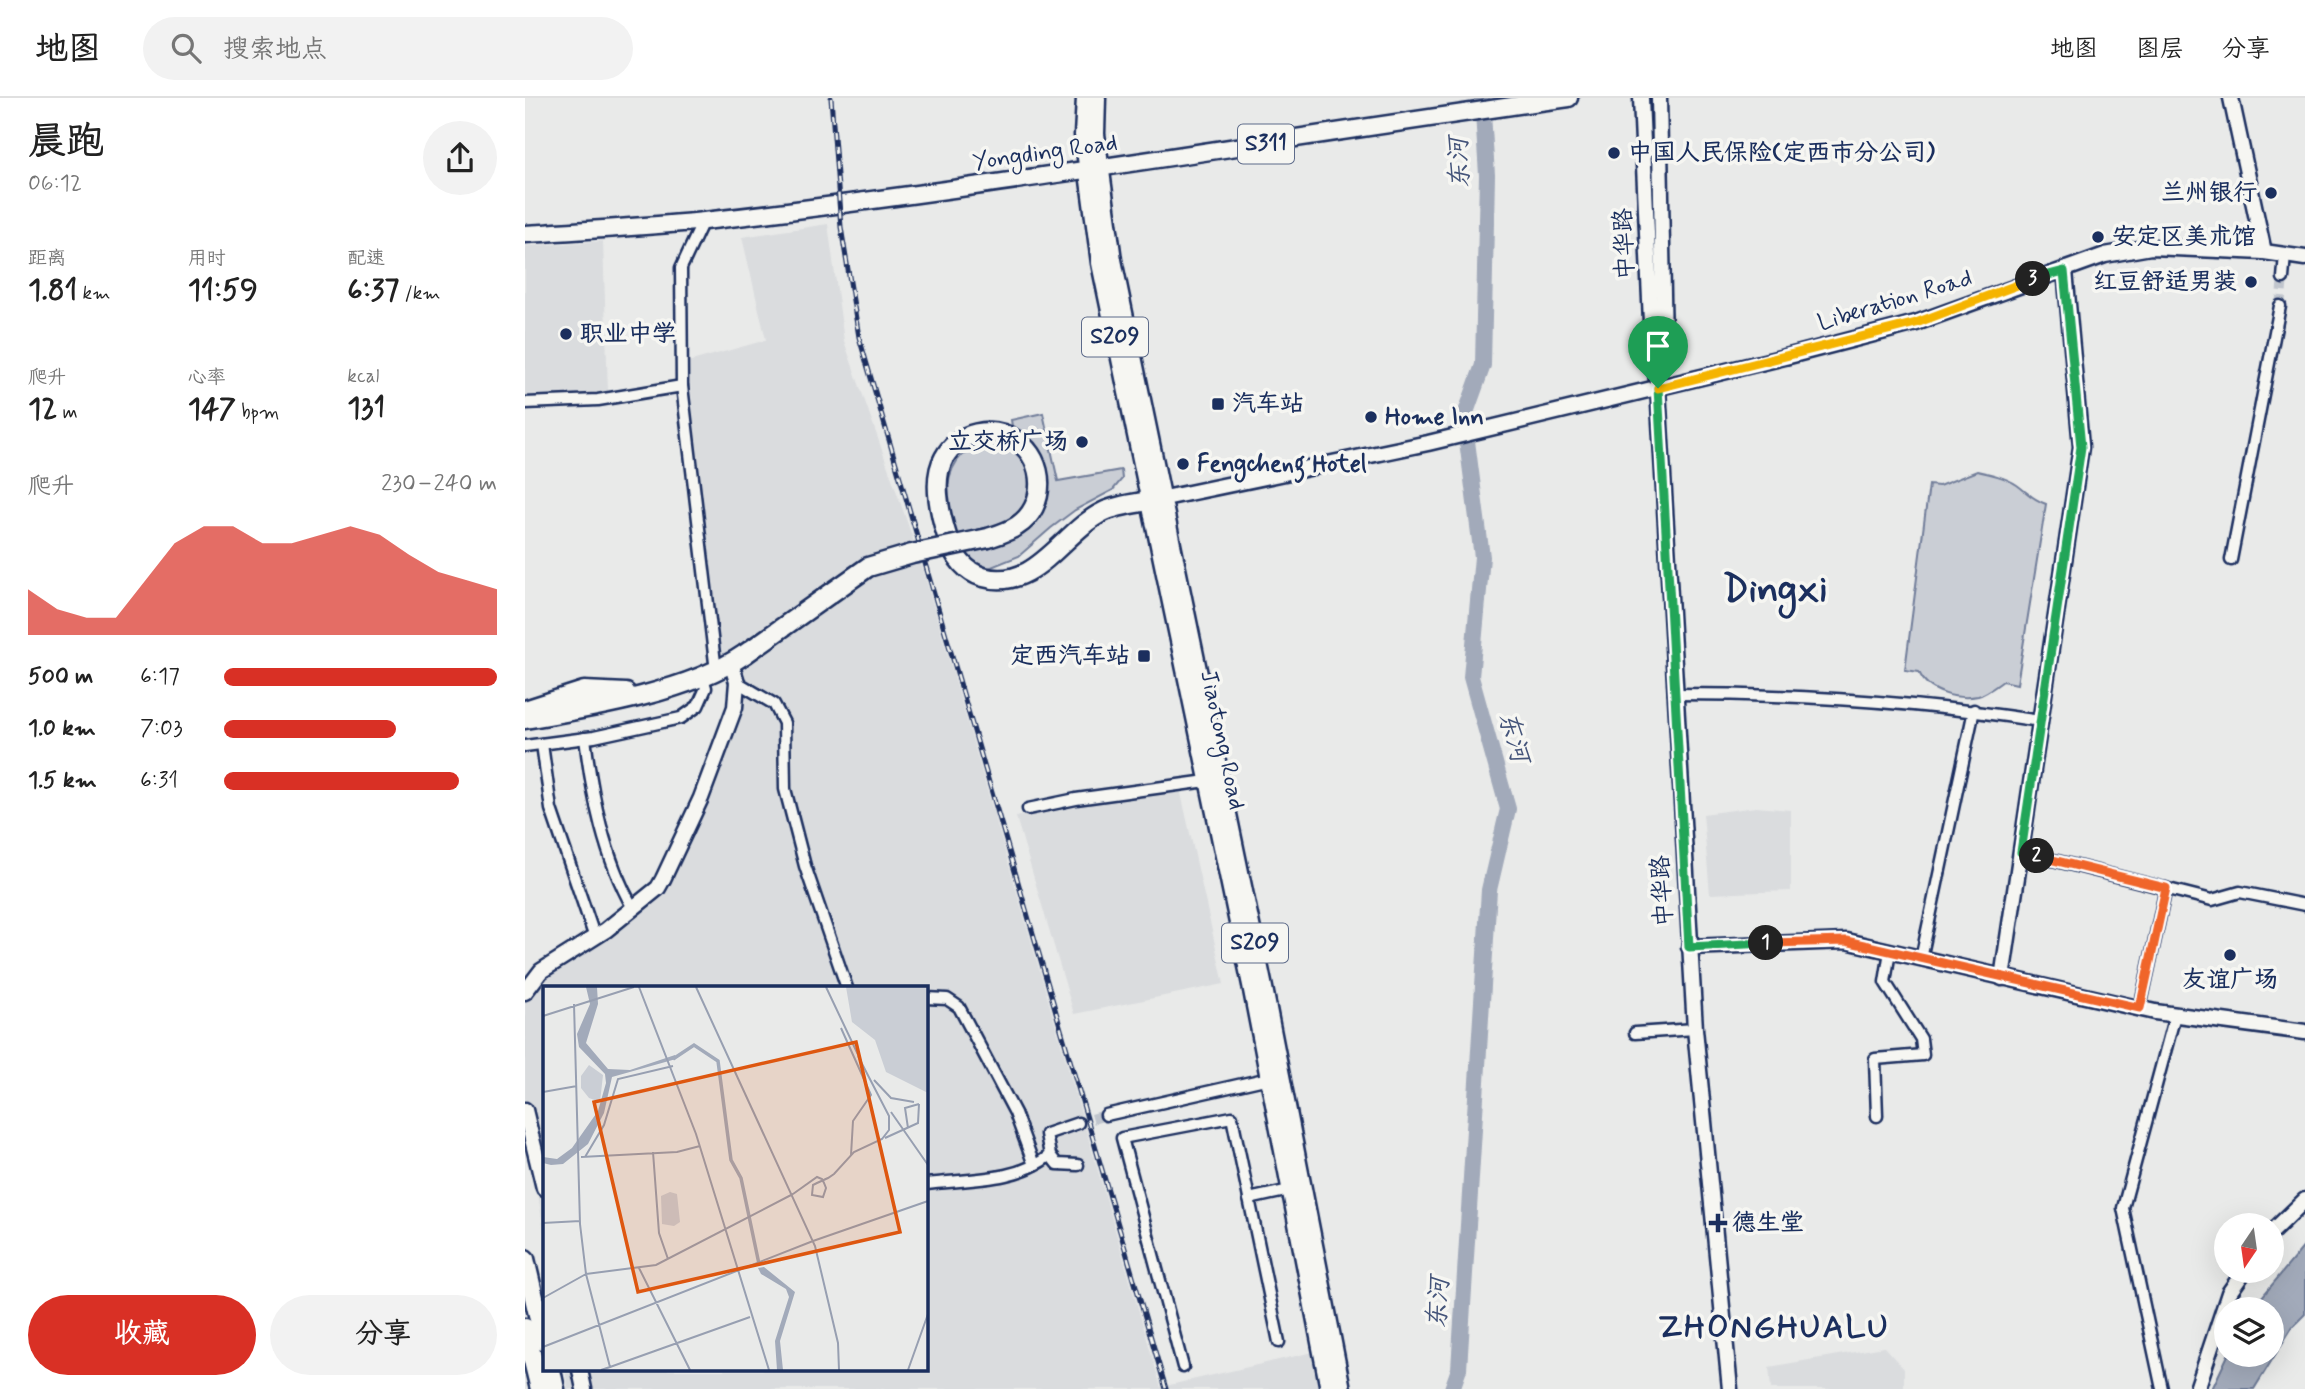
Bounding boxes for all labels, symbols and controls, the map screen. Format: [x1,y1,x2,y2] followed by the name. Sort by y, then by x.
[143,17,633,80] search box
[35,28,101,72] text: 地图
[167,29,205,67] icon: search
[223,33,327,67] text: 搜索地点
[2050,34,2098,65] text: 地图
[2136,34,2184,65] text: 图层
[2222,34,2270,65] text: 分享
[28,118,104,167] text: 晨跑
[423,121,497,195] button: share
[1238,124,1294,164] road number: S311
[971,128,1120,180] street label: Yongding Road
[1442,132,1478,190] water label: 东河
[1628,138,1935,169] place label: 中国人民保险(定西市分公司)
[1606,145,1622,161] marker: 中国人民保险(定西市分公司)
[28,169,82,199] text: 06:12
[2161,178,2257,209] place label: 兰州银行
[2263,185,2279,201] marker: 兰州银行
[1608,207,1642,281] street label: 中华路
[2112,222,2256,253] place label: 安定区美术馆
[2090,229,2106,245] marker: 安定区美术馆
[28,246,66,271] text: 距离
[188,246,226,271] text: 用时
[347,246,385,271] text: 配速
[2015,262,2051,296] pin: 3
[1814,263,1976,339] street label: Liberation Road
[2028,266,2037,291] text: 3
[2093,267,2237,298] place label: 红豆舒适男装
[28,271,77,310] text: 1.81
[188,271,258,310] text: 11:59
[347,271,399,310] text: 6:37
[2243,274,2259,290] marker: 红豆舒适男装
[77,281,110,306] text: km
[399,281,441,306] text: /km
[1628,316,1688,388] pin
[1082,318,1148,356] road number: S209
[580,319,676,350] place label: 职业中学
[558,326,574,342] marker: 职业中学
[1639,327,1677,365] icon: arrive
[347,364,379,389] text: kcal
[28,365,66,390] text: 爬升
[188,365,226,390] text: 心率
[347,389,385,428] text: 131
[1232,389,1304,420] place label: 汽车站
[28,390,57,429] text: 12
[188,390,236,429] text: 147
[1210,396,1226,412] marker: 汽车站
[57,400,78,425] text: m
[236,400,279,425] text: bpm
[1385,402,1484,433] place label: Home Inn
[1363,409,1379,425] marker: Home Inn
[948,427,1068,458] place label: 立交桥广场
[1074,434,1090,450] marker: 立交桥广场
[1197,449,1367,483] place label: Fengcheng Hotel
[1175,456,1191,472] marker: Fengcheng Hotel
[381,469,497,499] text: 230–240 m
[28,472,74,502] text: 爬升
[1722,566,1828,619] district label: Dingxi
[1010,641,1130,672] place label: 定西汽车站
[1136,648,1152,664] marker: 定西汽车站
[28,662,93,692] text: 500 m
[140,662,180,692] text: 6:17
[1190,667,1252,813] street label: Jiaotong Road
[1489,707,1538,771] water label: 东河
[28,714,96,744] text: 1.0 km
[140,714,183,744] text: 7:03
[28,766,97,796] text: 1.5 km
[140,766,178,796] text: 6:31
[2019,838,2055,874] pin: 2
[2032,843,2041,868] text: 2
[1646,854,1680,928] street label: 中华路
[1222,923,1288,962] road number: S209
[1749,926,1783,960] pin: 1
[1761,930,1770,955] text: 1
[2222,947,2238,963] marker: 友谊广场
[2182,965,2278,996] place label: 友谊广场
[543,986,927,1372] inset map
[1732,1208,1804,1239] place label: 德生堂
[2214,1213,2284,1283] north arrow
[2214,1213,2284,1367] map controls
[1710,1215,1726,1231] marker: 德生堂
[1420,1272,1458,1330] water label: 东河
[28,1295,256,1375] button: 收藏
[270,1295,497,1375] button: 分享
[2214,1297,2284,1367] button: layers
[1658,1307,1890,1349] district label: ZHONGHUALU

